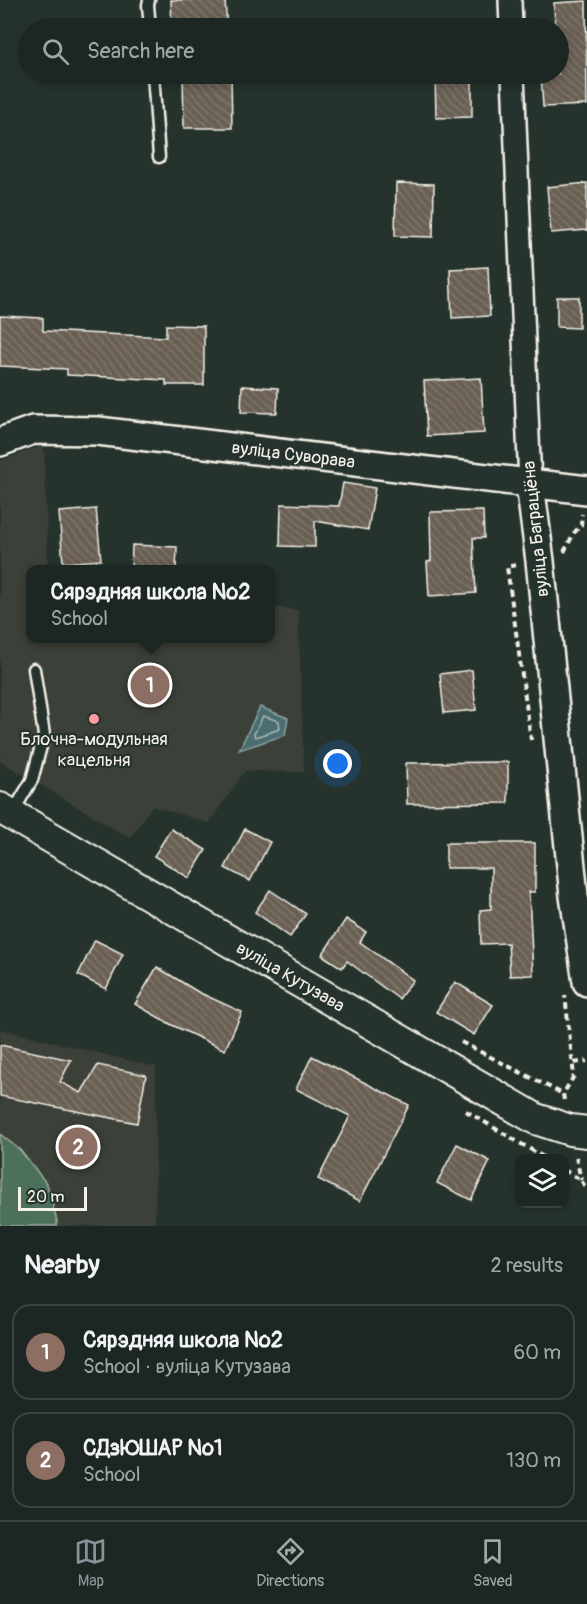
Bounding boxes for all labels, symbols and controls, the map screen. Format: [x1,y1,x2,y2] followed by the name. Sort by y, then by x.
[18,18,569,84] search box
[39,35,72,68] icon: search
[87,37,194,65] text: Search here
[230,436,357,473] street label: вуліца Суворава
[517,460,555,598] street label: вуліца Баграціёна
[26,565,275,643] popup
[50,578,251,606] text: Сярэдняя школа №2
[50,606,108,631] text: School
[130,662,170,708] pin: 1
[87,712,101,726] marker: Блочна-модульная кацельня
[20,728,168,772] place label: Блочна-модульная кацельня
[323,749,352,778] your location
[232,936,349,1017] street label: вуліца Кутузава
[58,1124,98,1170] pin: 2
[515,1154,569,1208] map controls
[515,1154,569,1208] button: layers
[18,1184,87,1212] scale bar
[27,1187,65,1207] text: 20 m
[24,1249,100,1281] text: Nearby
[491,1253,563,1278] text: 2 results
[83,1326,283,1354] text: Сярэдняя школа №2
[42,1340,49,1365] text: 1
[514,1340,561,1365] text: 60 m
[83,1354,291,1379] text: School · вуліца Кутузава
[83,1434,223,1462] text: СДзЮШАР №1
[40,1448,51,1473] text: 2
[506,1448,561,1473] text: 130 m
[83,1462,140,1487] text: School
[74,1535,107,1591] tab: Map
[256,1535,324,1591] tab: Directions
[473,1535,513,1591] tab: Saved

